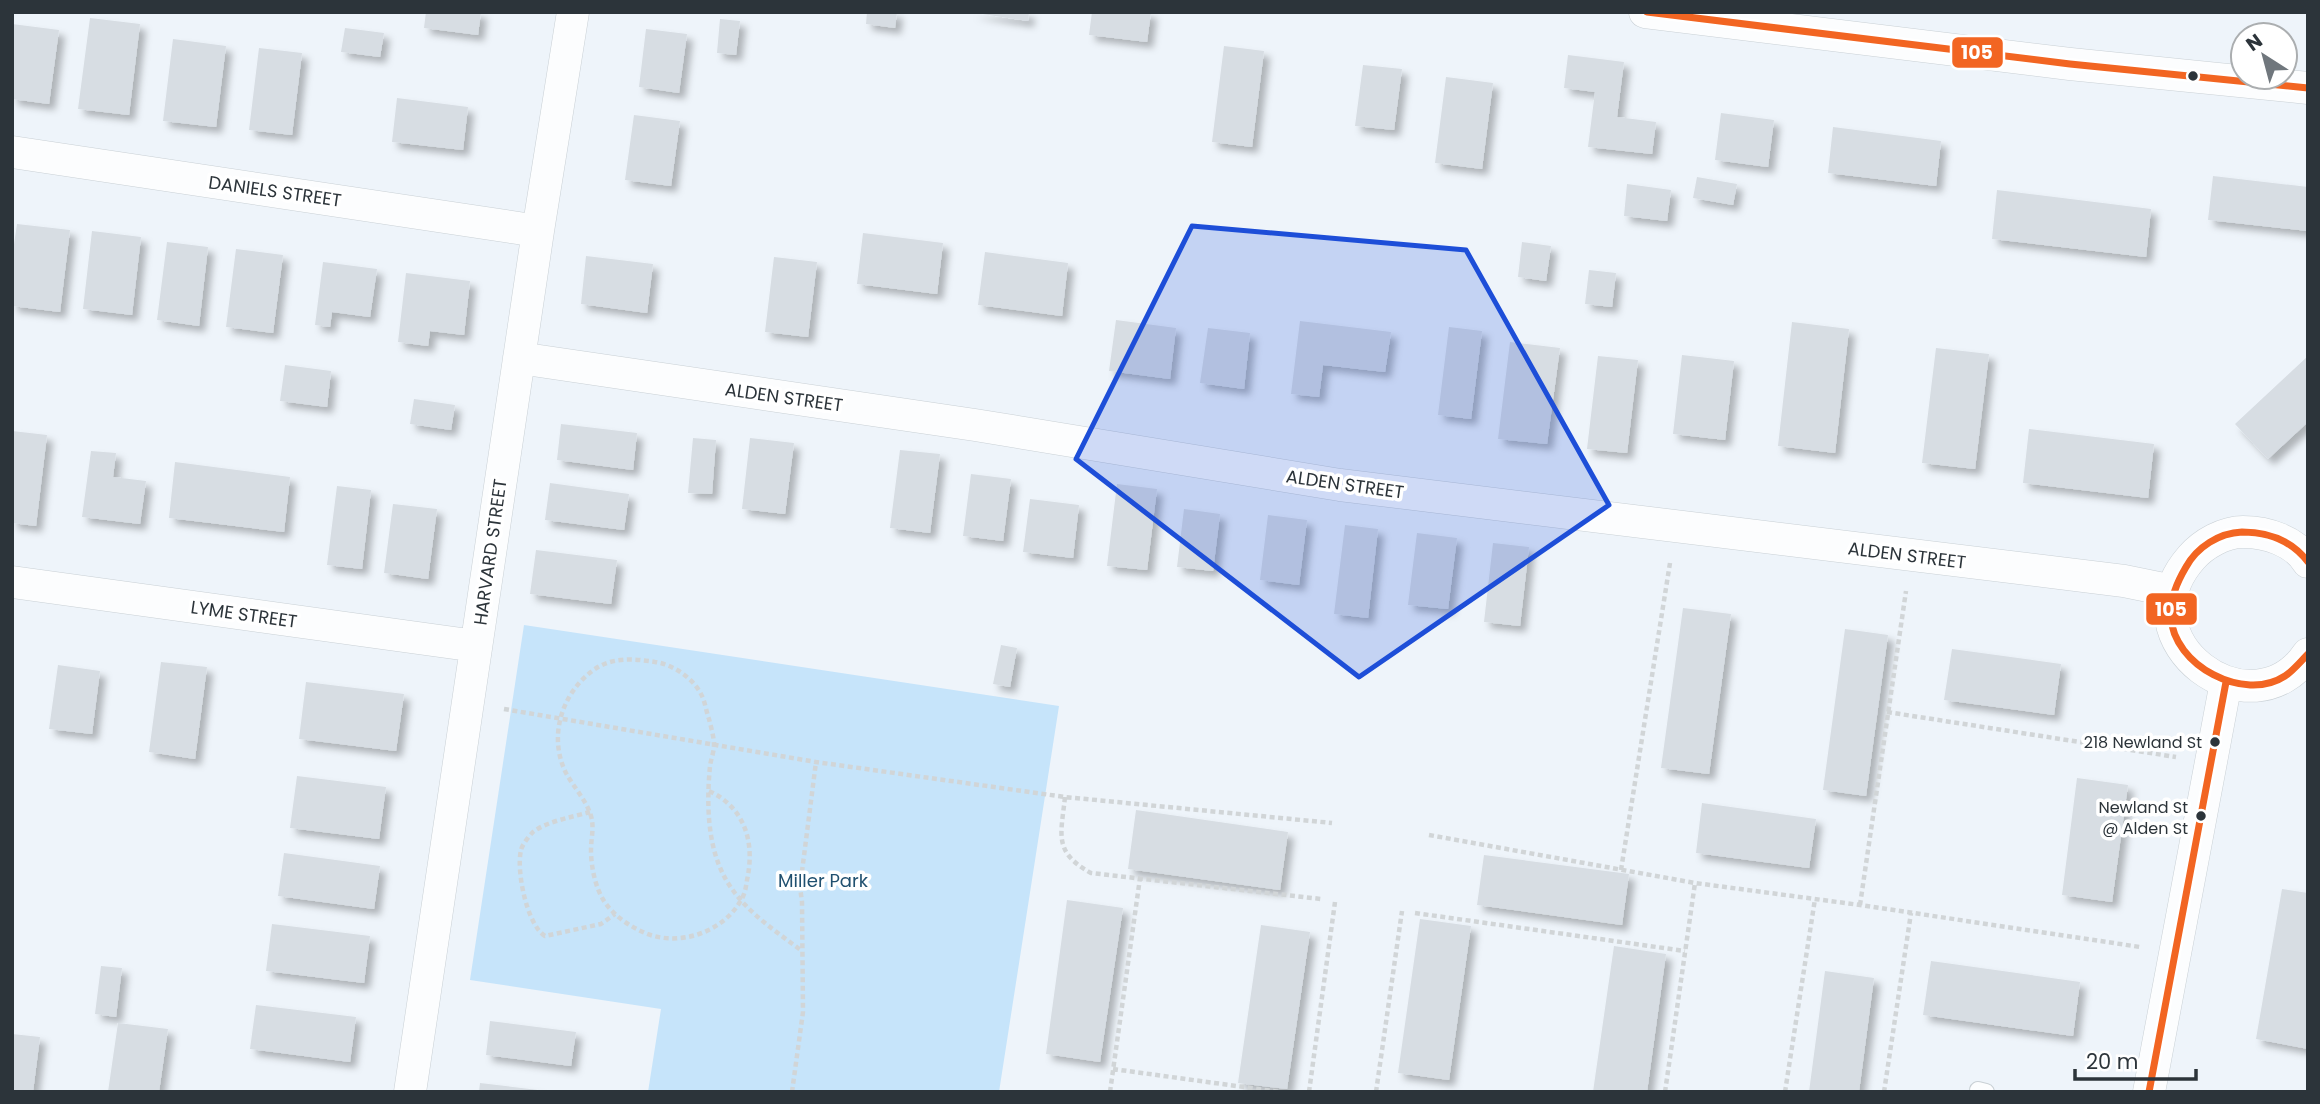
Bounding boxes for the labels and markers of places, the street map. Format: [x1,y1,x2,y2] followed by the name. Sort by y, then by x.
[2186,69,2200,83] unlabelled marker
[2084,731,2202,754] place label: 218 Newland St
[2208,735,2222,749] marker: 218 Newland St
[2098,796,2188,840] place label: Newland St @ Alden St
[2194,809,2208,823] marker: Newland St @ Alden St

